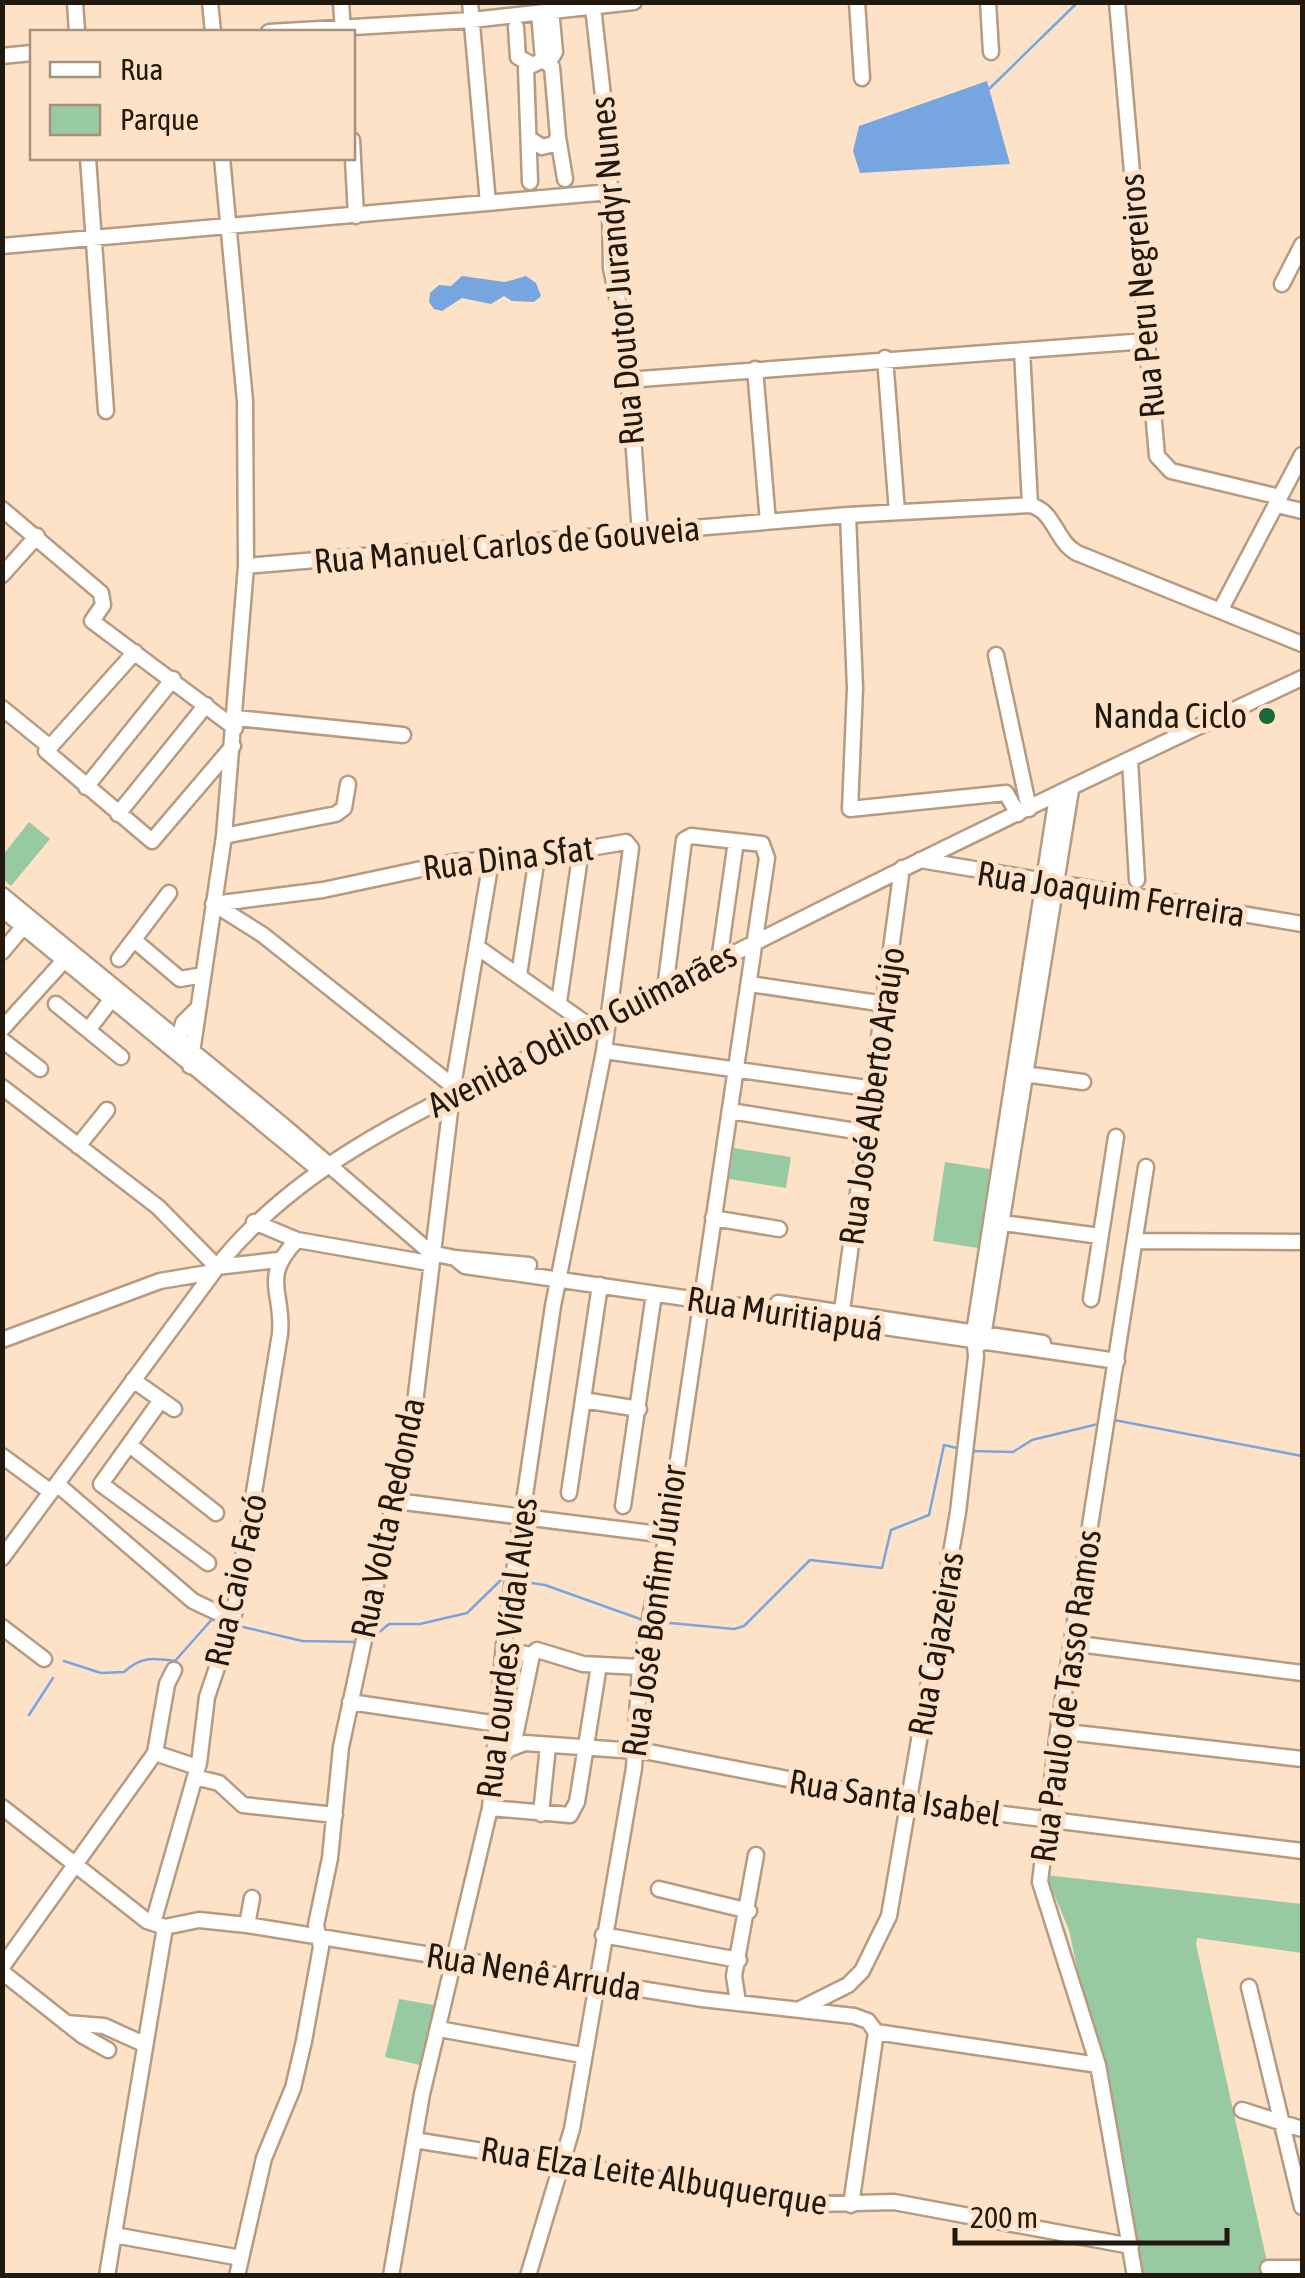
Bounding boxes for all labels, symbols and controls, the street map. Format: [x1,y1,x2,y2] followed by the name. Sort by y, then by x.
[30,30,355,160] legend
[120,52,163,86] text: Rua
[581,95,651,447] street label: Rua Doutor Jurandyr Nunes
[120,102,199,136] text: Parque
[1110,172,1172,420] street label: Rua Peru Negreiros
[312,507,702,581] street label: Rua Manuel Carlos de Gouveia
[1093,695,1247,735] place label: Nanda Ciclo
[1256,705,1278,727] marker: Nanda Ciclo
[420,827,596,887] street label: Rua Dina Sfat
[974,852,1248,934] street label: Rua Joaquim Ferreira
[420,934,743,1124] street label: Avenida Odilon Guimarães
[830,944,912,1247] street label: Rua José Alberto Araújo
[684,1278,886,1348] street label: Rua Muritiapuá
[342,1394,432,1642] street label: Rua Volta Redonda
[613,1462,693,1759] street label: Rua José Bonfim Júnior
[196,1490,274,1670] street label: Rua Caio Facó
[468,1495,544,1801] street label: Rua Lourdes Vídal Alves
[1022,1527,1108,1865] street label: Rua Paulo de Tasso Ramos
[899,1549,971,1739] street label: Rua Cajazeiras
[786,1761,1004,1833] street label: Rua Santa Isabel
[424,1934,645,2008] street label: Rua Nenê Arruda
[478,2128,830,2222] street label: Rua Elza Leite Albuquerque
[955,2183,1228,2245] scale bar
[970,2200,1038,2234] text: 200 m

